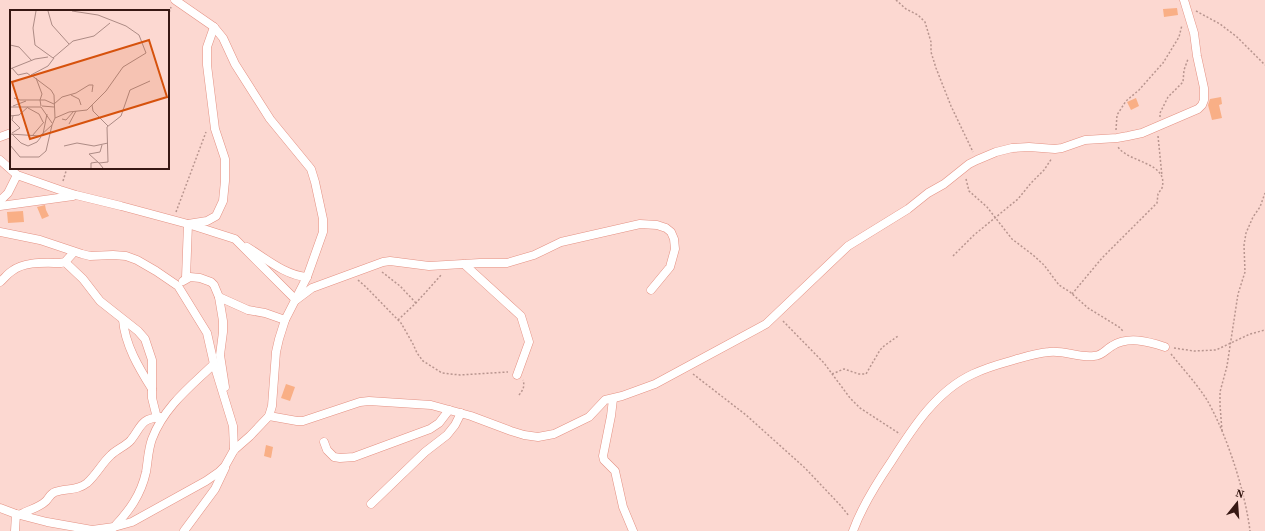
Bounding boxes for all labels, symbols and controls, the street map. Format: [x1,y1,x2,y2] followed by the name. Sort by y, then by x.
[10,10,169,169] inset map
[1217,483,1257,523] north arrow
[1234,486,1246,502] text: N

